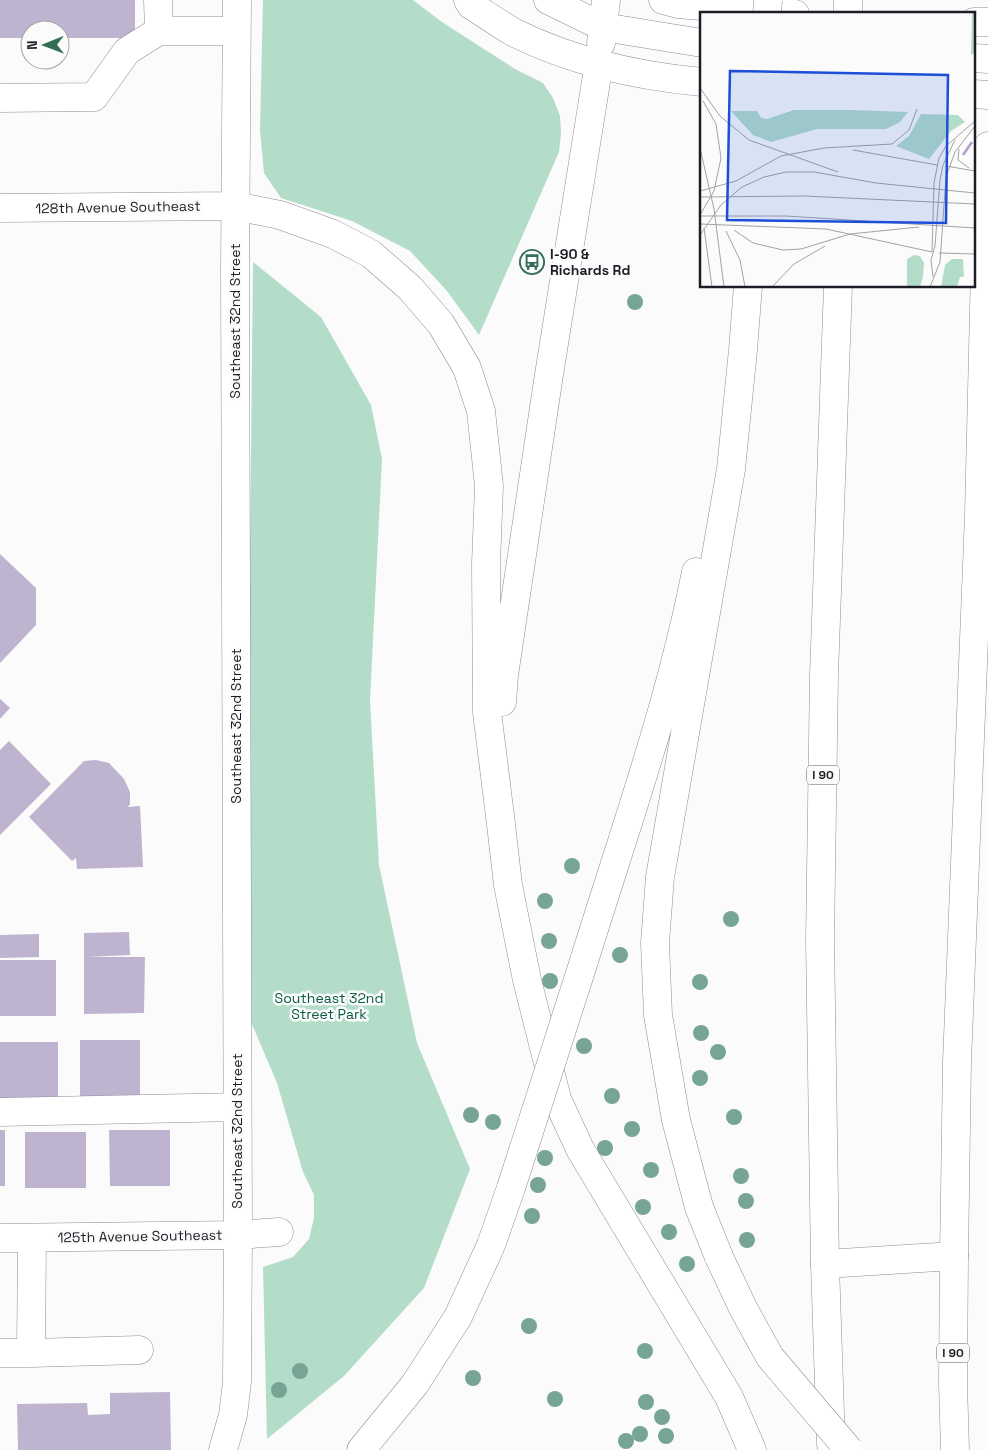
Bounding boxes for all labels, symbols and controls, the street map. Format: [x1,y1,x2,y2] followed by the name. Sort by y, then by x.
[700,12,976,288] inset map
[20,20,70,70] north arrow
[23,40,41,50] text: N
[35,197,201,217] street label: 128th Avenue Southeast
[226,243,244,399] street label: Southeast 32nd Street
[550,245,630,279] place label: I-90 & Richards Rd
[519,249,545,275] bus stop icon: I-90 & Richards Rd
[227,648,245,804] street label: Southeast 32nd Street
[807,766,839,784] road number: I 90
[275,989,383,1023] park label: Southeast 32nd Street Park
[228,1053,246,1209] street label: Southeast 32nd Street
[57,1226,223,1246] street label: 125th Avenue Southeast
[937,1344,969,1362] road number: I 90

